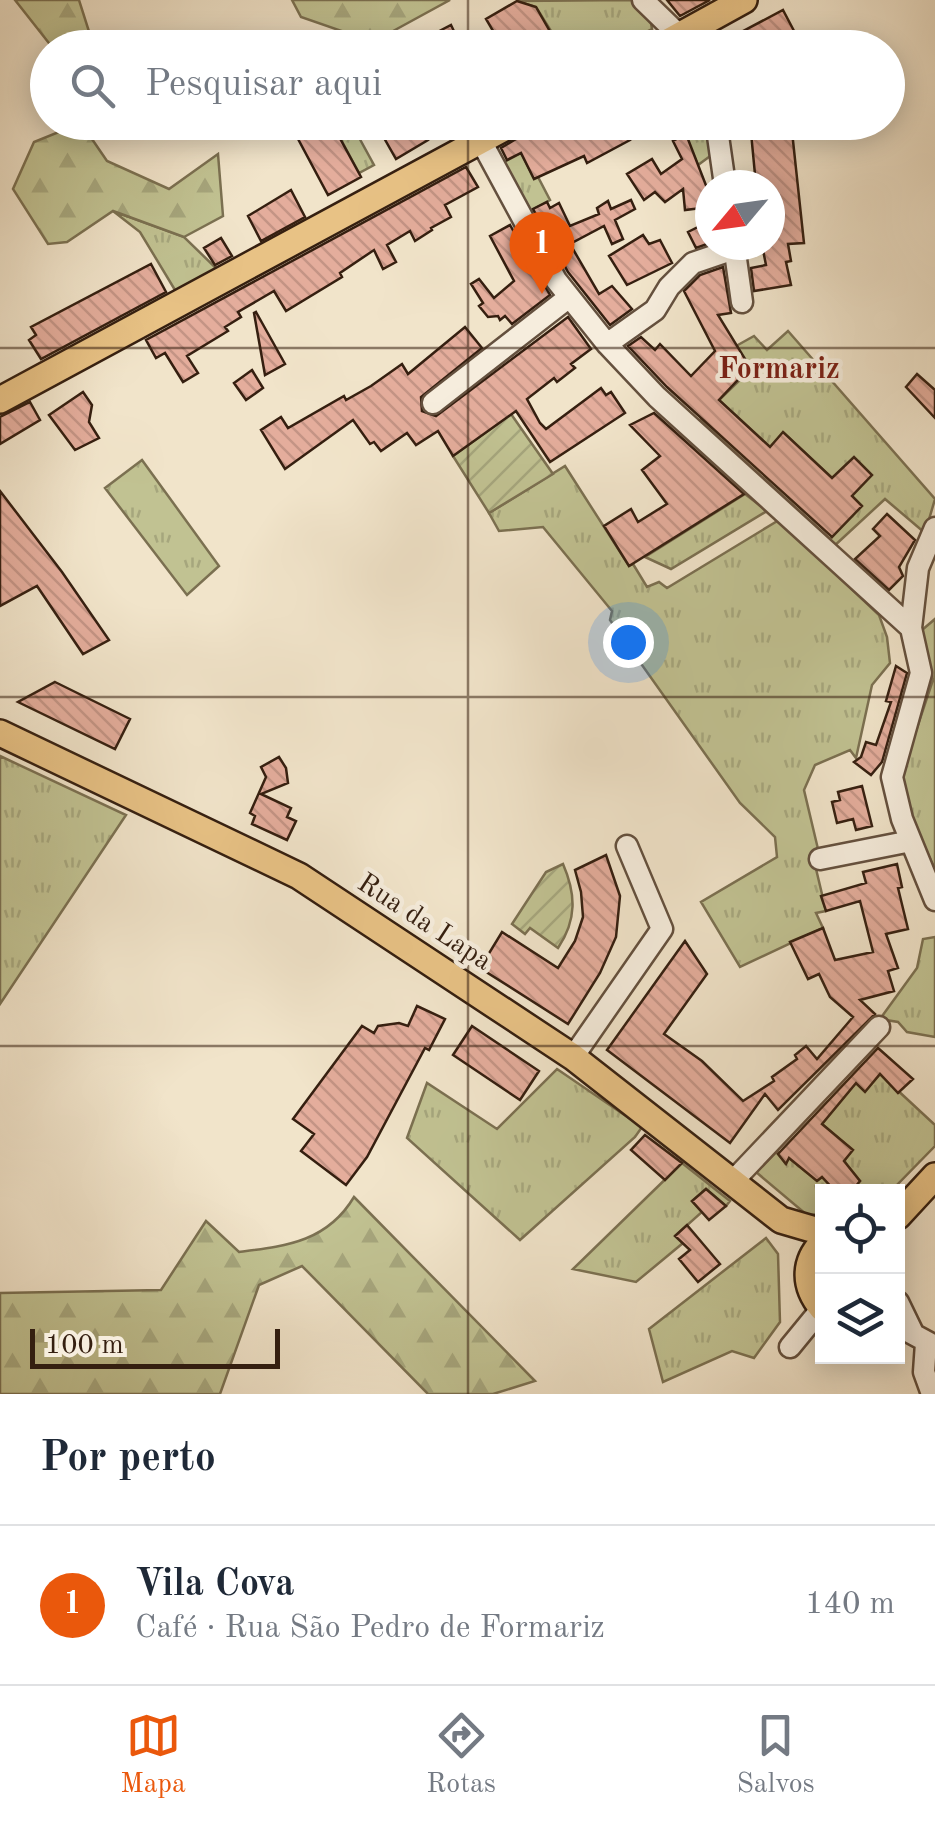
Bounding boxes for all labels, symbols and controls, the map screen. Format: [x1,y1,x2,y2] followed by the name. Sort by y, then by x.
[30,30,905,140] search box
[65,58,120,113] icon: search
[145,66,382,104] text: Pesquisar aqui
[695,170,785,260] north arrow
[510,212,574,294] pin: 1
[718,355,840,385] district label: Formariz
[603,617,654,668] your location
[352,869,496,977] street label: Rua da Lapa
[815,1184,905,1364] map controls
[815,1184,905,1274] button: locate
[815,1274,905,1364] button: layers
[30,1324,280,1368] scale bar
[45,1332,124,1360] text: 100 m
[40,1438,216,1480] text: Por perto
[135,1566,294,1604] text: Vila Cova
[63,1589,82,1621] text: 1
[805,1589,895,1621] text: 140 m
[135,1613,605,1645] text: Café · Rua São Pedro de Formariz
[120,1708,186,1803] tab: Mapa
[426,1708,496,1803] tab: Rotas
[736,1708,815,1803] tab: Salvos

